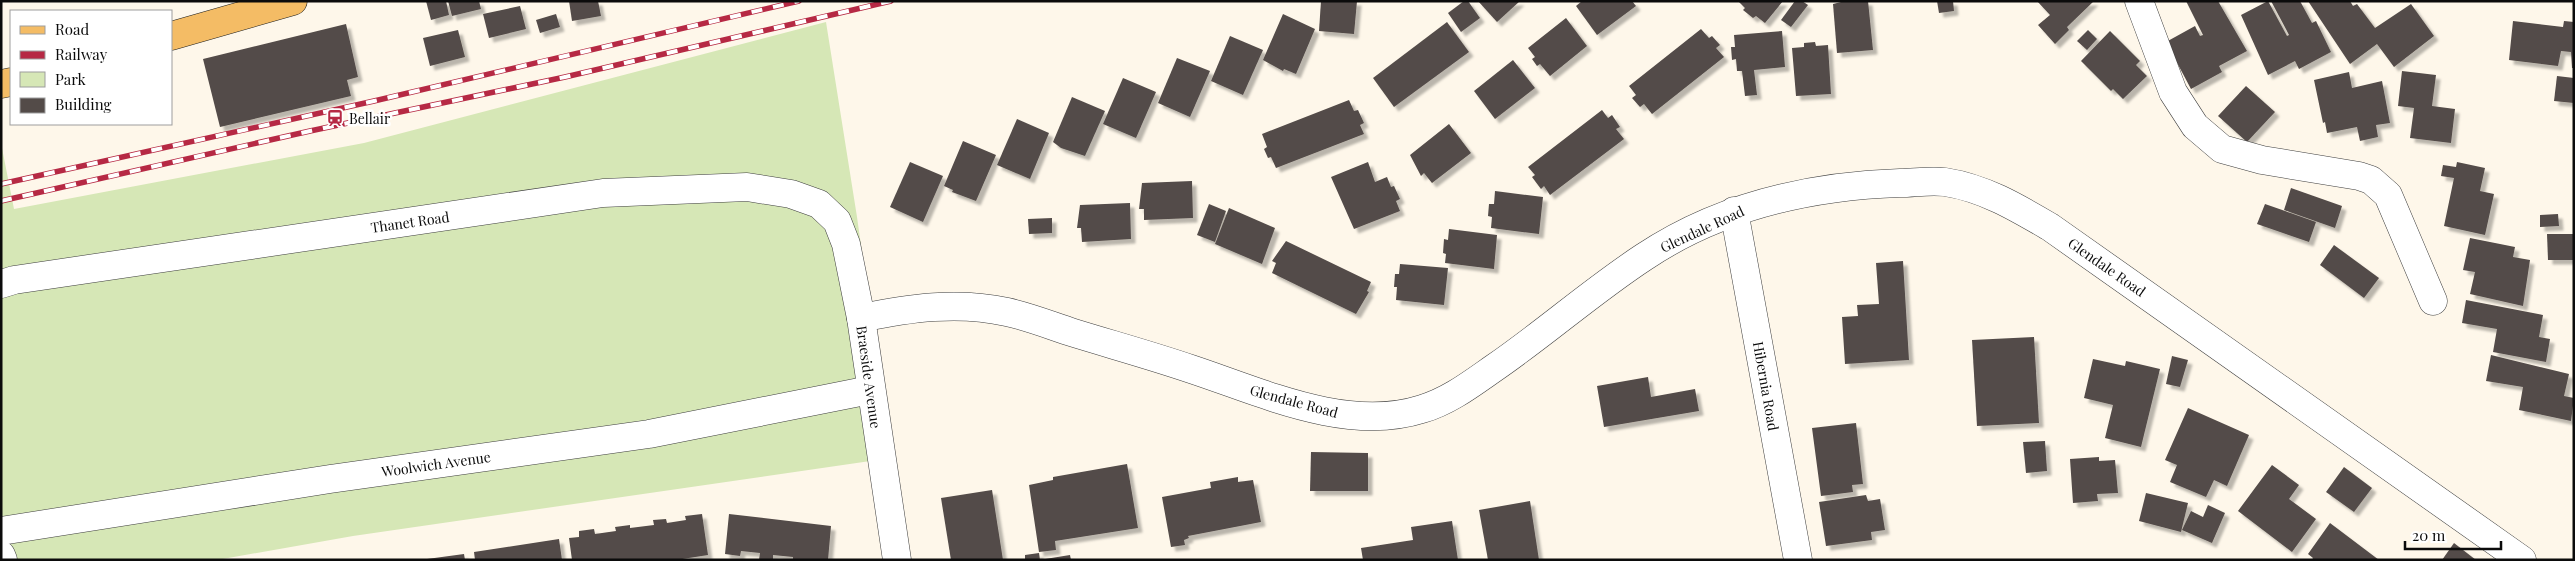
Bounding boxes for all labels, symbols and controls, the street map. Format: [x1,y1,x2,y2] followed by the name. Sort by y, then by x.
[10,10,172,125] legend
[55,19,89,39] text: Road
[55,44,108,64] text: Railway
[55,69,87,89] text: Park
[55,94,112,114] text: Building
[325,108,345,128] station icon: Bellair
[349,109,391,128] place label: Bellair
[1657,201,1747,257] street label: Glendale Road
[369,207,451,237] street label: Thanet Road
[2064,233,2150,301] street label: Glendale Road
[852,324,886,430] street label: Braeside Avenue
[1749,340,1783,432] street label: Hibernia Road
[1248,380,1340,422] street label: Glendale Road
[379,447,492,481] street label: Woolwich Avenue
[2405,518,2501,550] scale bar
[2412,525,2446,545] text: 20 m

